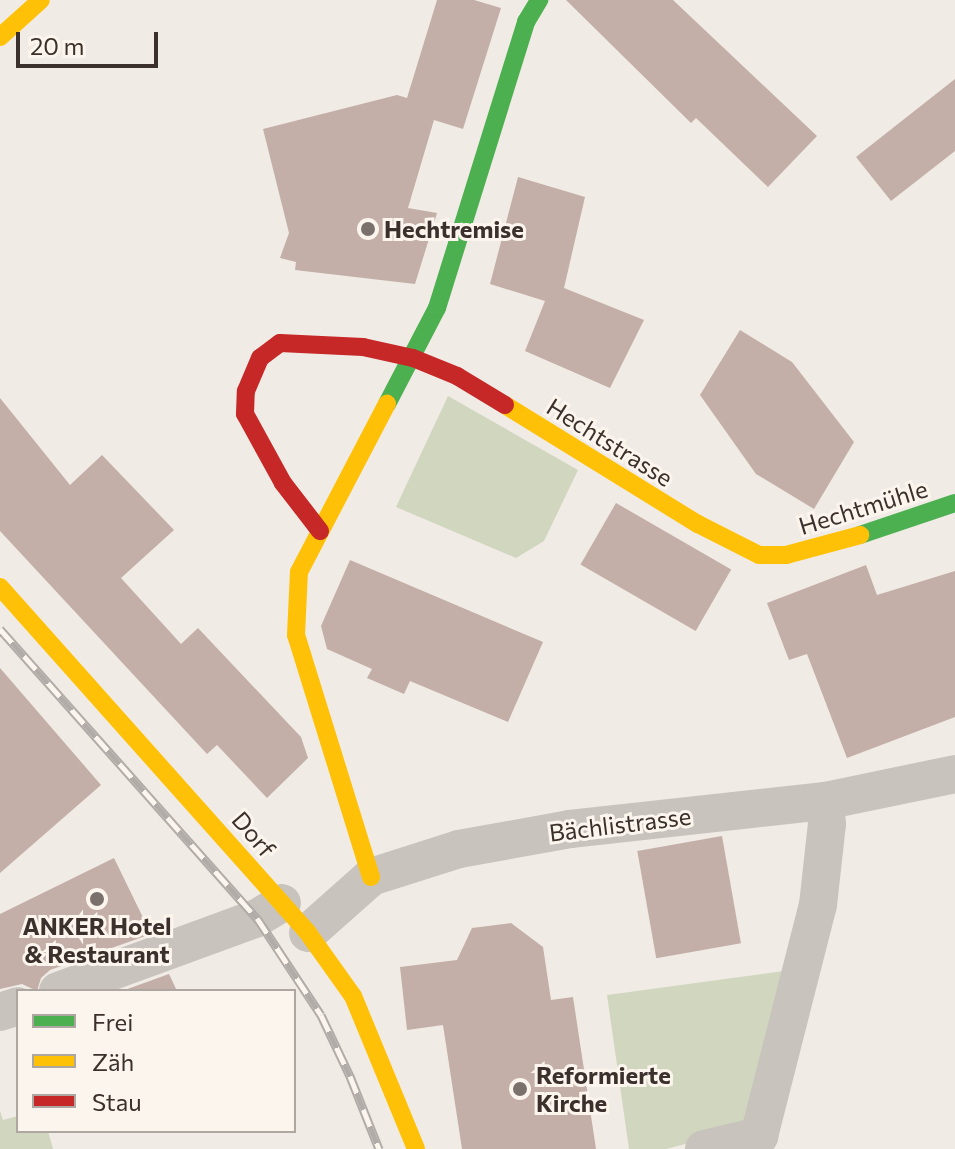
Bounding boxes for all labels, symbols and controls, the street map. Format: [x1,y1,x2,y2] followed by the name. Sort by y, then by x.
[20,16,162,66] scale bar
[30,31,84,60] text: 20 m
[384,215,524,243] place label: Hechtremise
[359,220,377,238] marker: Hechtremise
[542,392,678,492] street label: Hechtstrasse
[795,474,931,540] street label: Hechtmühle
[547,801,693,847] street label: Bächlistrasse
[226,805,282,863] street label: Dorf
[88,890,106,908] marker: ANKER Hotel & Restaurant
[23,912,171,968] place label: ANKER Hotel & Restaurant
[16,989,296,1133] legend
[92,1007,133,1036] text: Frei
[92,1047,134,1076] text: Zäh
[536,1061,671,1117] place label: Reformierte Kirche
[511,1080,529,1098] marker: Reformierte Kirche
[92,1087,142,1116] text: Stau

